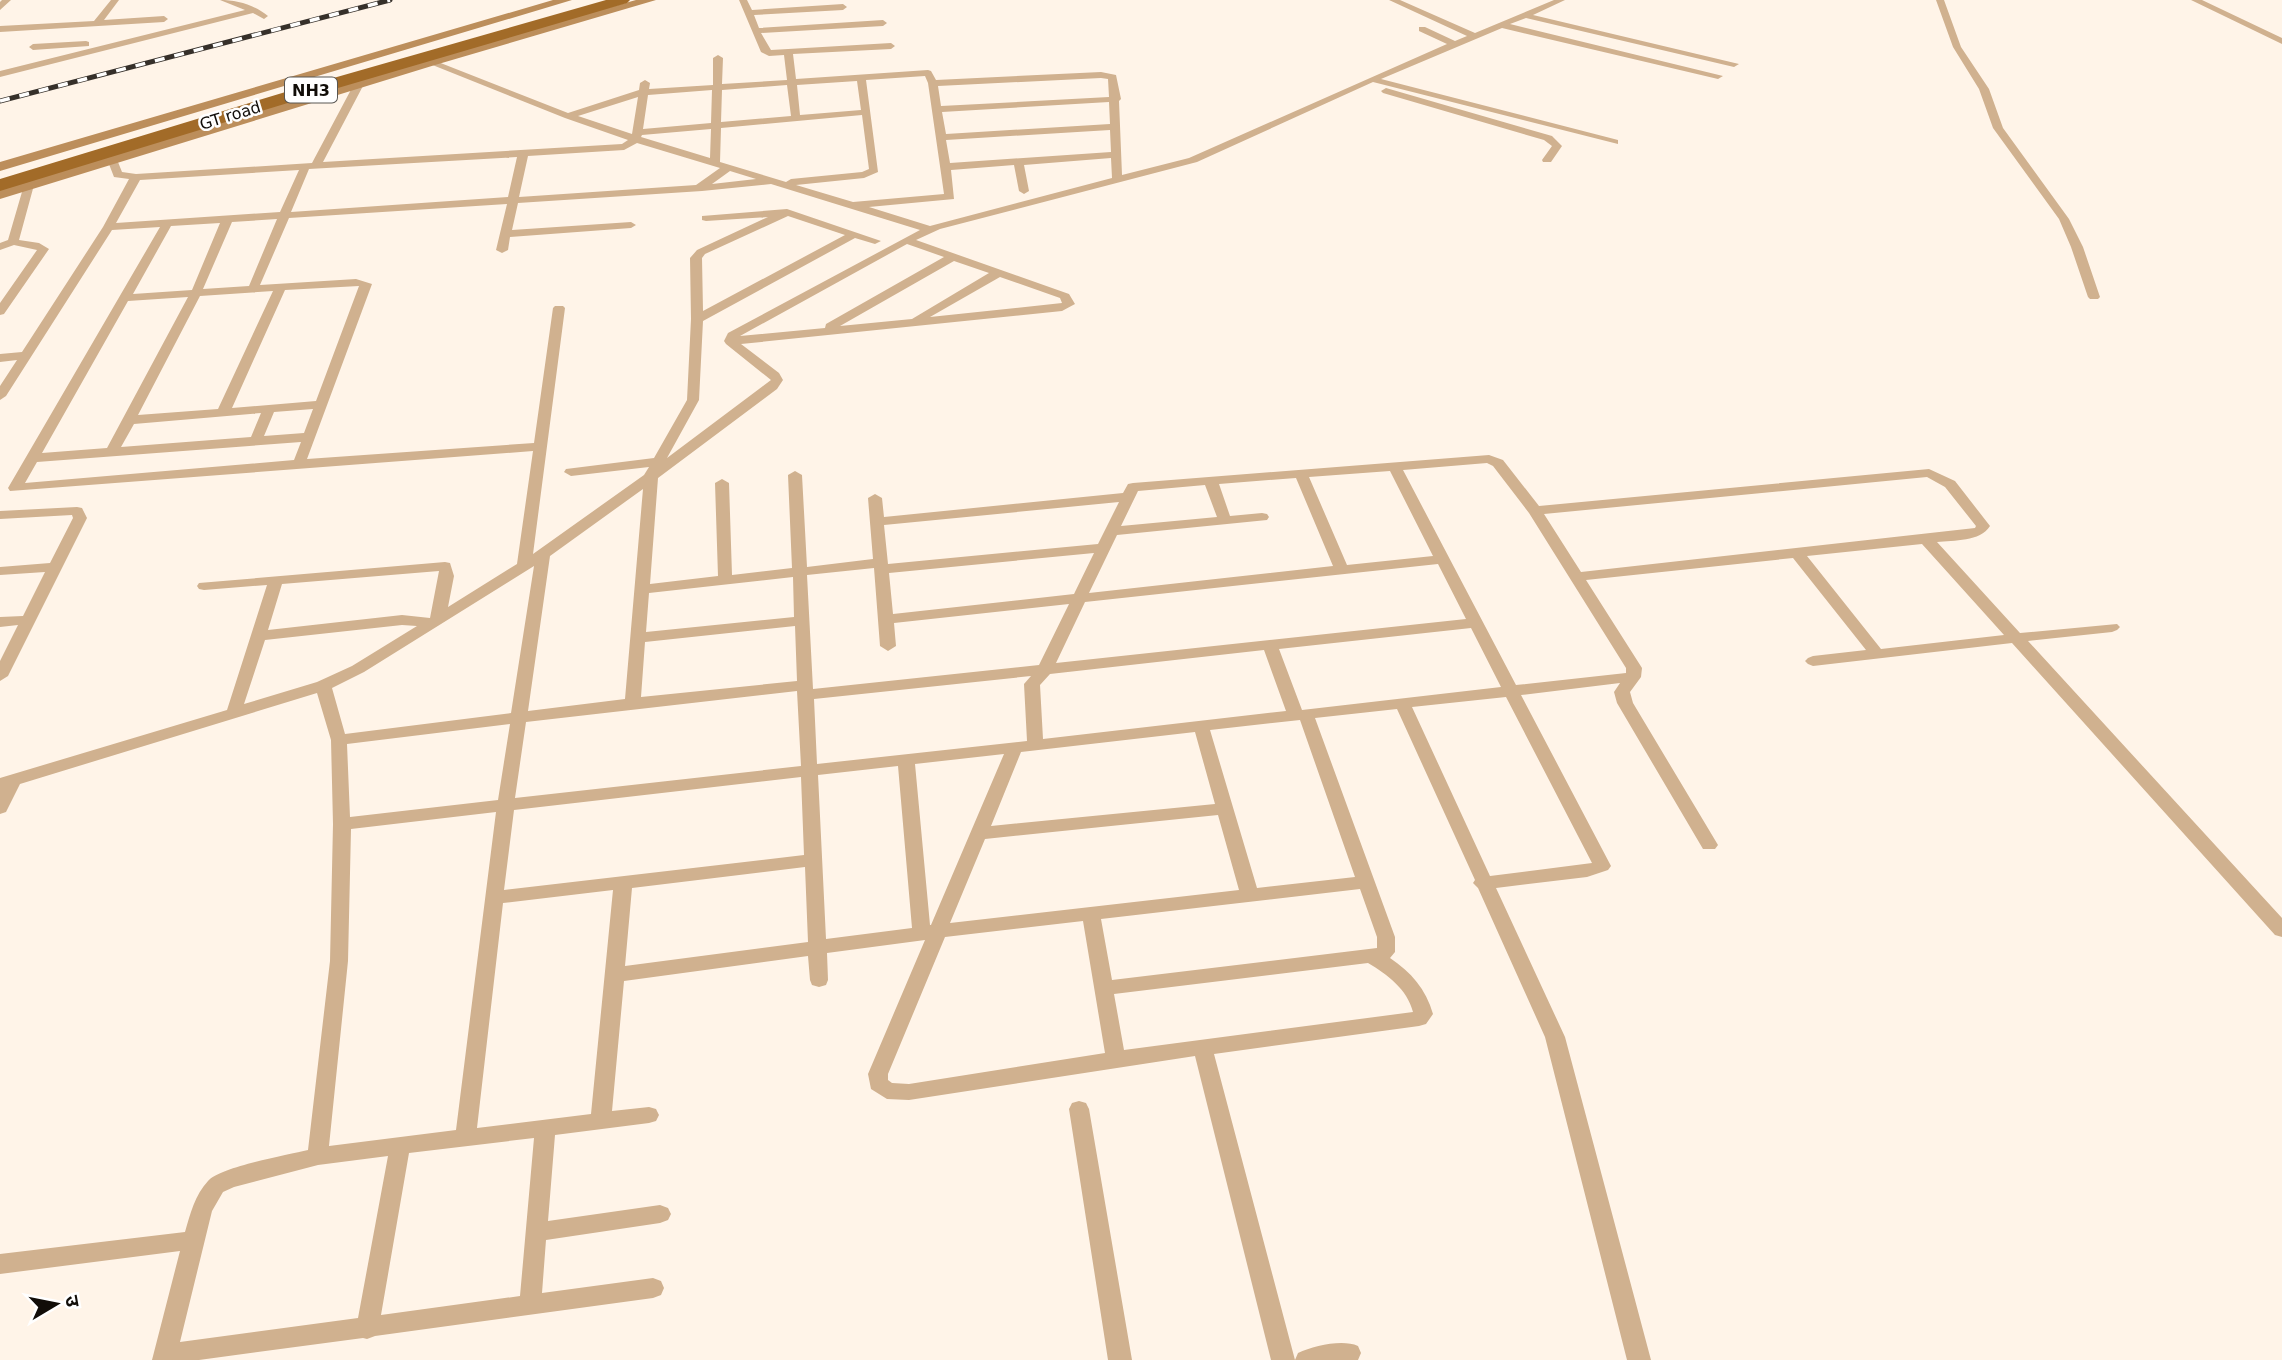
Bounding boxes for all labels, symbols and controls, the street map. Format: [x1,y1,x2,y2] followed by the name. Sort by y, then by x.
[285,78,337,102] road number: NH3
[197,97,263,134] street label: GT road
[21,1269,91,1339] north arrow
[61,1294,85,1309] text: उ

